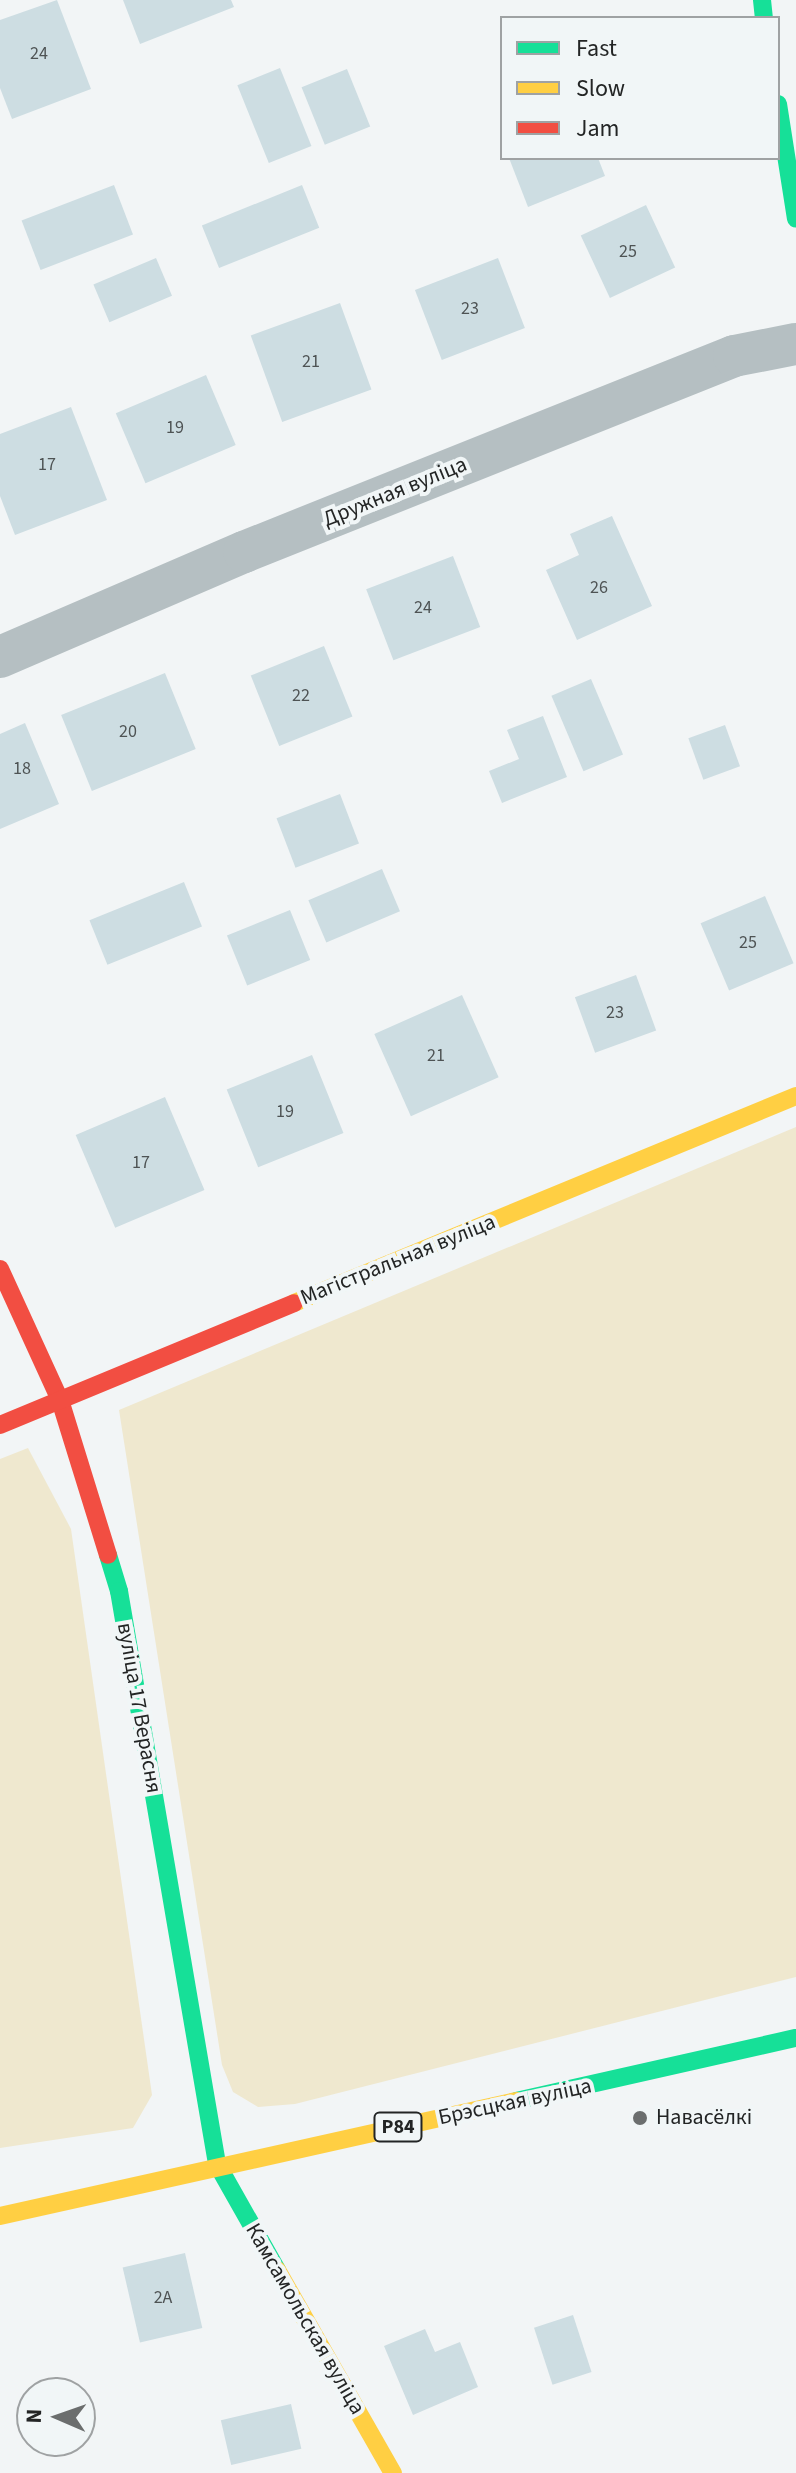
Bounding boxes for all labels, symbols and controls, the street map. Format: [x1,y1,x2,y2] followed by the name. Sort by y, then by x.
[500,16,780,160] legend
[576,31,617,66] text: Fast
[30,43,48,65] house number: 24
[576,71,625,106] text: Slow
[576,111,620,146] text: Jam
[619,241,637,263] house number: 25
[461,298,479,320] house number: 23
[302,351,320,373] house number: 21
[166,417,184,439] house number: 19
[319,451,471,533] street label: Дружная вуліца
[38,454,56,476] house number: 17
[590,577,608,599] house number: 26
[414,597,432,619] house number: 24
[292,685,310,707] house number: 22
[119,721,137,743] house number: 20
[13,758,31,780] house number: 18
[739,932,757,954] house number: 25
[606,1002,624,1024] house number: 23
[427,1045,445,1067] house number: 21
[276,1101,294,1123] house number: 19
[132,1152,150,1174] house number: 17
[297,1209,499,1311] street label: Магістральная вуліца
[111,1621,167,1795] street label: вуліца 17 Верасня
[436,2073,594,2131] street label: Брэсцкая вуліца
[656,2105,752,2131] place label: Навасёлкі
[631,2109,649,2127] marker: Навасёлкі
[372,2111,424,2143] road number: Р84
[240,2219,370,2419] street label: Камсамольская вуліца
[154,2287,172,2309] house number: 2А
[16,2377,96,2457] north arrow
[18,2408,50,2424] text: N

